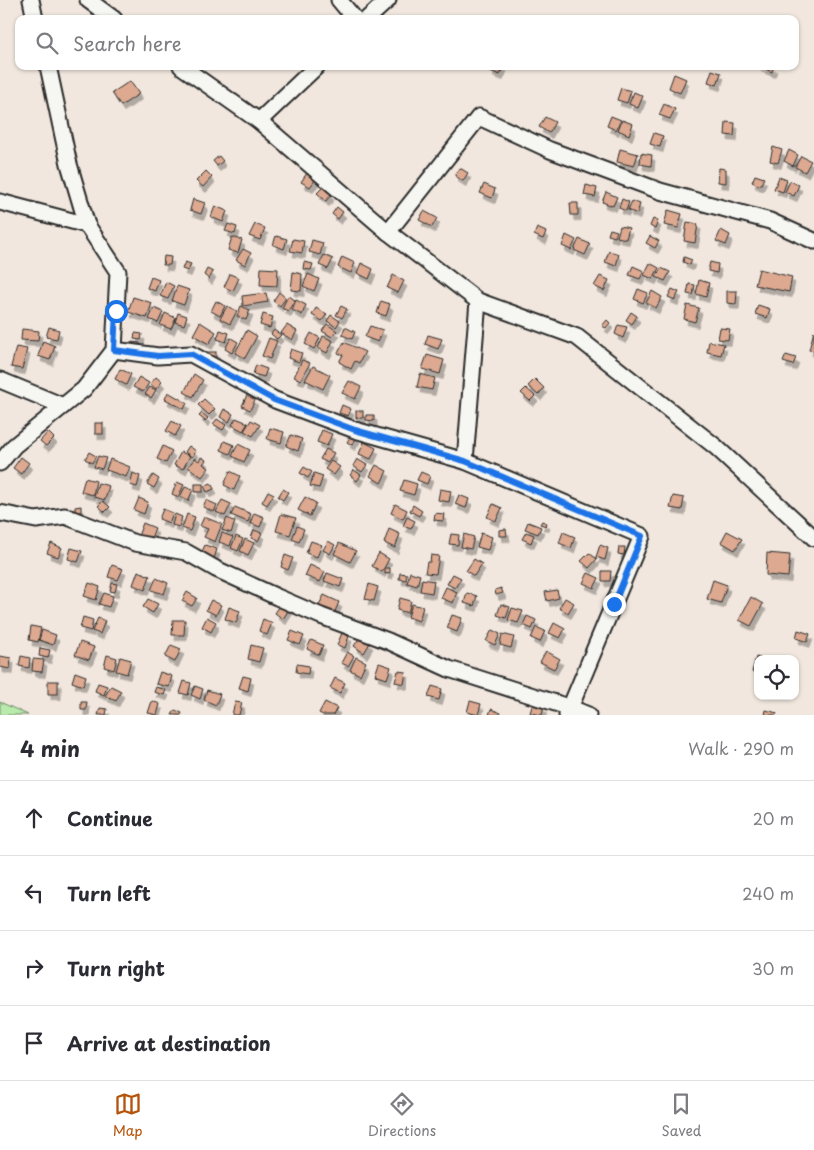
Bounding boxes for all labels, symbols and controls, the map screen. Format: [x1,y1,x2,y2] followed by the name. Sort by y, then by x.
[15,15,799,70] search box
[33,29,61,57] icon: search
[73,29,182,57] text: Search here
[105,300,128,323] route start
[603,593,626,616] route end
[754,655,799,700] map controls
[754,655,799,700] button: locate
[20,732,80,764] text: 4 min
[688,736,794,760] text: Walk · 290 m
[20,804,48,832] icon: ahead
[67,804,153,832] text: Continue
[753,806,794,830] text: 20 m
[20,879,48,907] icon: left
[67,879,151,907] text: Turn left
[742,881,794,905] text: 240 m
[20,954,48,982] icon: right
[67,954,165,982] text: Turn right
[752,956,794,980] text: 30 m
[20,1029,48,1057] icon: arrive
[67,1029,271,1057] text: Arrive at destination
[113,1090,143,1141] tab: Map
[368,1090,436,1141] tab: Directions
[662,1090,701,1141] tab: Saved

